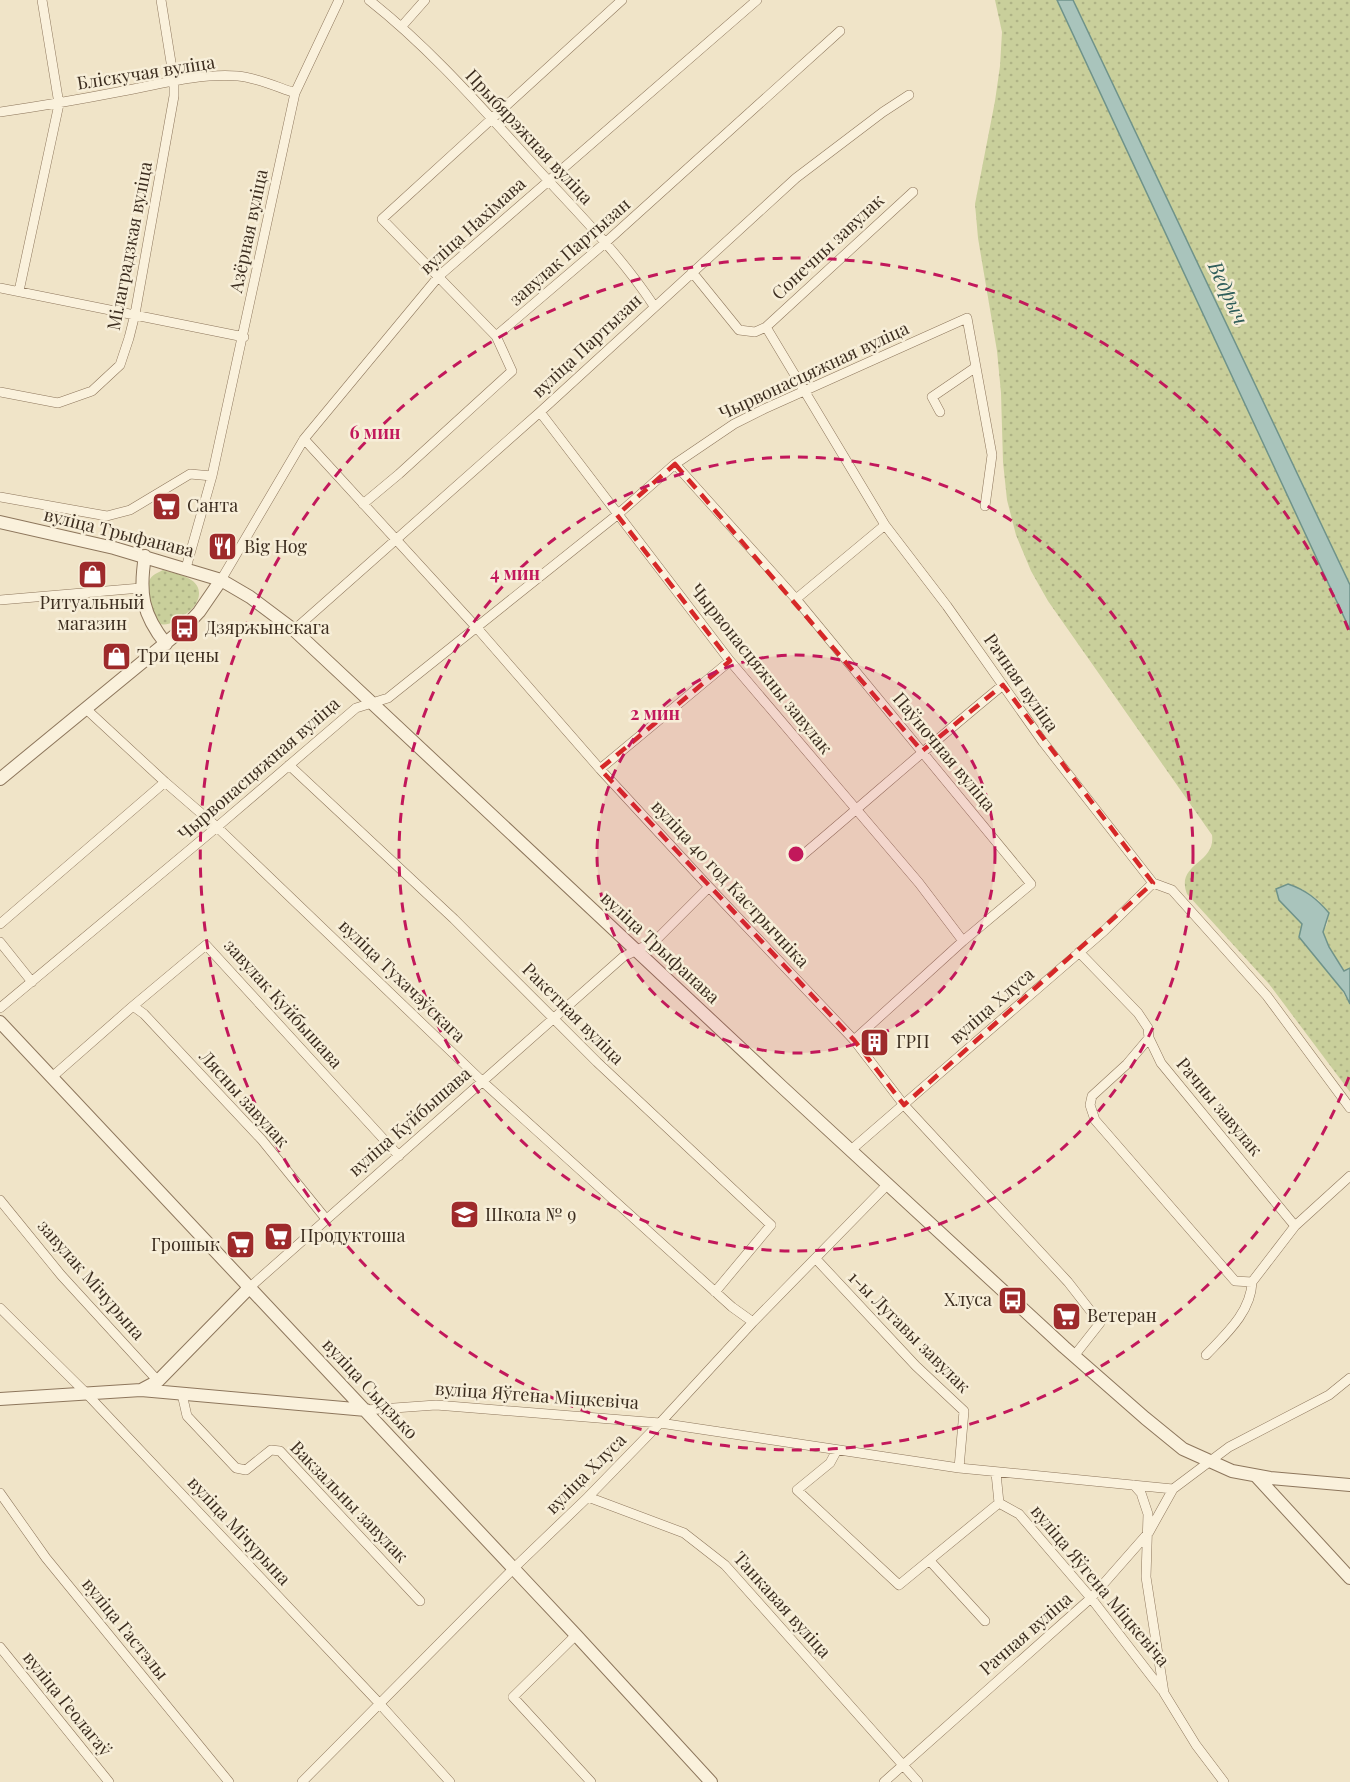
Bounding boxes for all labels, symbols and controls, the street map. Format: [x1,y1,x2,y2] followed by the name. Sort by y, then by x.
[75,49,217,95] street label: Бліскучая вуліца
[461,63,599,209] street label: Прыбярэжная вуліца
[101,159,157,332] street label: Мілаградзкая вуліца
[223,167,273,296] street label: Азёрная вуліца
[414,171,530,279] street label: вуліца Нахімава
[766,188,889,305] street label: Сонечны завулак
[504,192,635,310] street label: завулак Партызан
[1203,255,1256,329] water label: Ведрыч
[526,288,646,402] street label: вуліца Партызан
[715,315,912,425] street label: Чырвонасцяжная вуліца
[350,420,401,444] text: 6 мин
[150,490,182,522] supermarket icon: Санта
[187,493,238,517] place label: Санта
[42,502,197,562] street label: вуліца Трыфанава
[207,531,239,563] restaurant icon: Big Hog
[244,534,308,558] place label: Big Hog
[76,558,108,590] shop icon: Ритуальный магазин
[490,561,541,585] text: 4 мин
[685,578,838,759] street label: Чырвонасцяжны завулак
[39,590,145,635] place label: Ритуальный магазин
[168,612,200,644] bus stop icon: Дзяржынскага
[205,615,330,639] place label: Дзяржынскага
[979,628,1065,737] street label: Рачная вуліца
[100,640,132,672] shop icon: Три цены
[137,643,220,667] place label: Три цены
[888,687,1002,816] street label: Паўночная вуліца
[172,691,344,845] street label: Чырвонасцяжная вуліца
[630,701,681,725] text: 2 мин
[647,794,815,972] street label: вуліца 40 год Кастрычніка
[786,844,806,864] centre of rings
[596,886,725,1009] street label: вуліца Трыфанава
[334,913,471,1047] street label: вуліца Тухачэўскага
[219,933,348,1073] street label: завулак Куйбышава
[518,957,630,1069] street label: Ракетная вуліца
[944,962,1039,1049] street label: вуліца Хлуса
[859,1026,891,1058] building icon: ГРП
[896,1029,930,1053] place label: ГРП
[194,1044,295,1152] street label: Лясны завулак
[1171,1052,1268,1161] street label: Рачны завулак
[343,1061,476,1181] street label: вуліца Куйбышава
[448,1199,480,1231] school or university icon: Школа № 9
[485,1202,576,1226] place label: Школа № 9
[33,1214,151,1345] street label: завулак Мічурына
[263,1220,295,1252] supermarket icon: Продуктоша
[300,1223,405,1247] place label: Продуктоша
[225,1229,257,1261] supermarket icon: Грошык
[151,1232,220,1256] place label: Грошык
[843,1265,976,1398] street label: 1-ы Лугавы завулак
[997,1284,1029,1316] bus stop icon: Хлуса
[944,1287,992,1311] place label: Хлуса
[1050,1300,1082,1332] supermarket icon: Ветеран
[1087,1303,1157,1327] place label: Ветеран
[318,1333,424,1444] street label: вуліца Сыдзько
[434,1376,640,1414] street label: вуліца Яўгена Міцкевіча
[540,1428,631,1519] street label: вуліца Хлуса
[285,1435,414,1567] street label: Вакзальны завулак
[183,1471,297,1590] street label: вуліца Мічурына
[1026,1499,1176,1671] street label: вуліца Яўгена Міцкевіча
[729,1546,837,1663] street label: Танкавая вуліца
[77,1572,175,1685] street label: вуліца Гастэлы
[974,1586,1077,1680] street label: Рачная вуліца
[18,1646,118,1761] street label: вуліца Геолагаў

